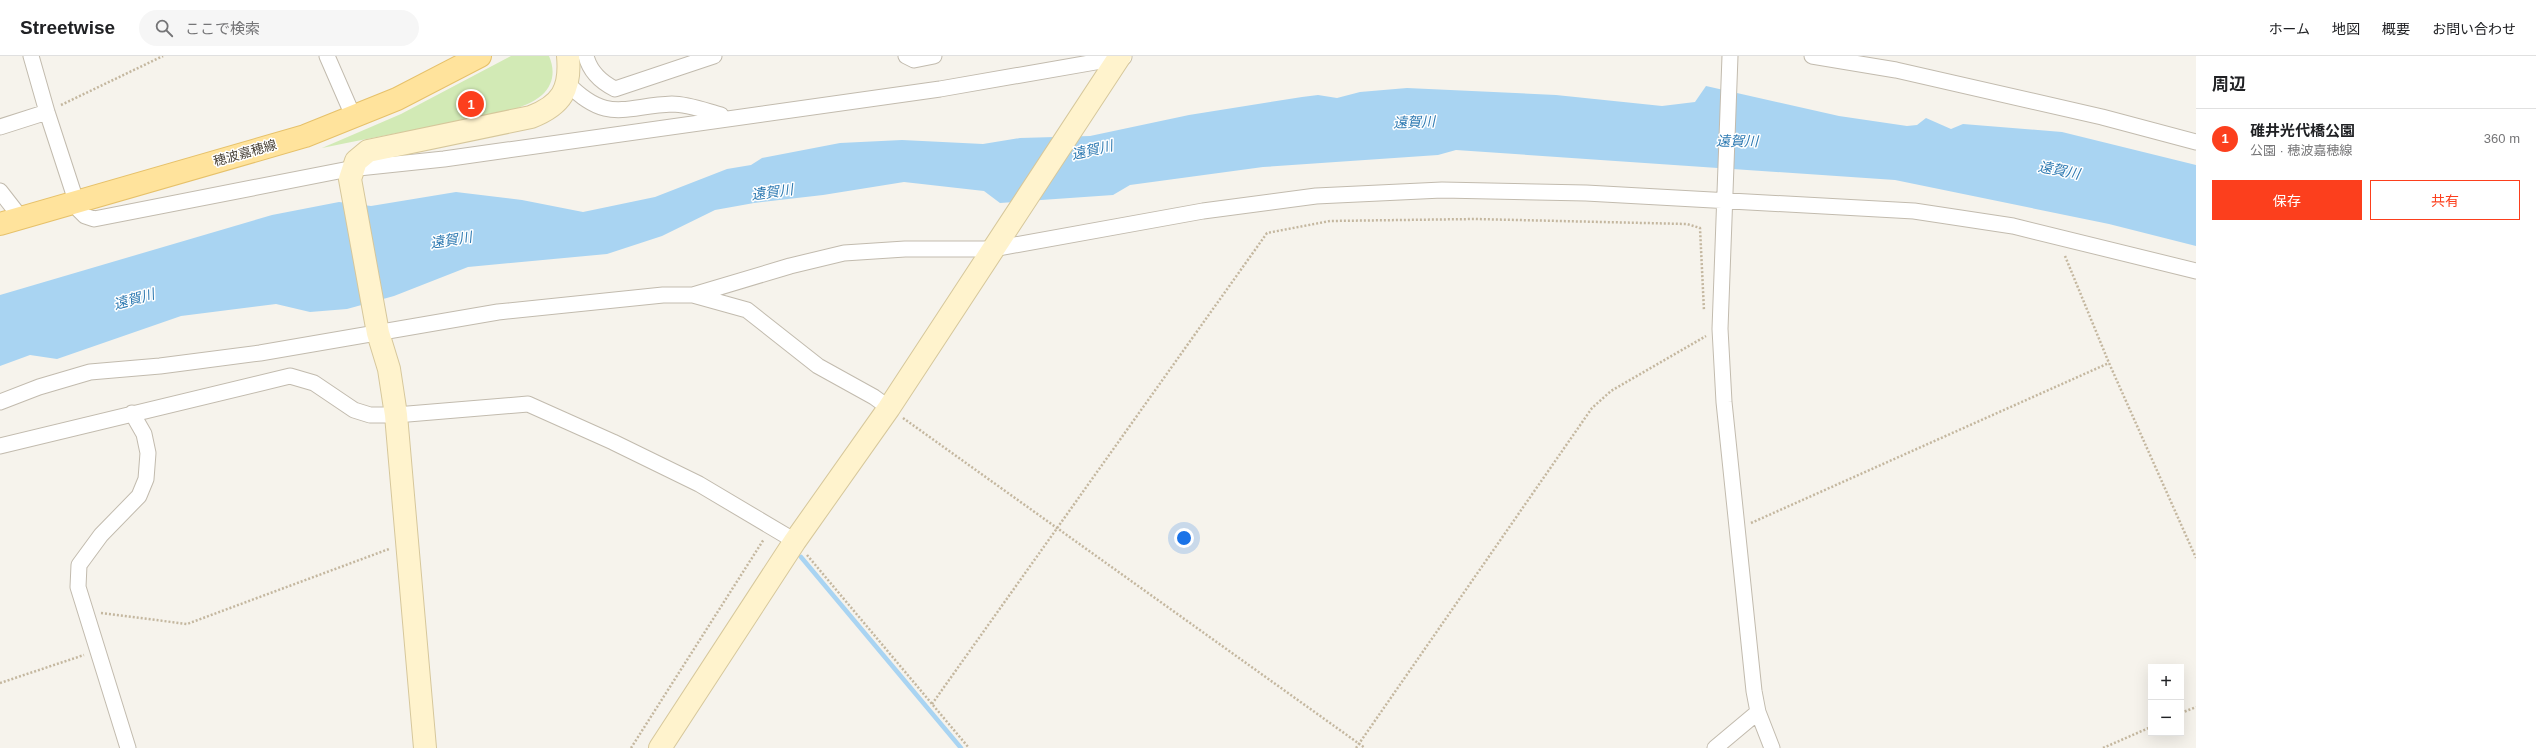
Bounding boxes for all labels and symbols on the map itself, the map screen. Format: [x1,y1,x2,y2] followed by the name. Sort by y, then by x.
[458,89,484,119] pin: 1
[1393,113,1437,131] water label: 遠賀川
[1716,133,1760,149] water label: 遠賀川
[212,137,278,169] street label: 穂波嘉穂線
[1070,137,1116,163] water label: 遠賀川
[2037,158,2083,182] water label: 遠賀川
[750,181,796,203] water label: 遠賀川
[429,229,475,251] water label: 遠賀川
[112,285,158,312] water label: 遠賀川
[1174,528,1194,548] your location

